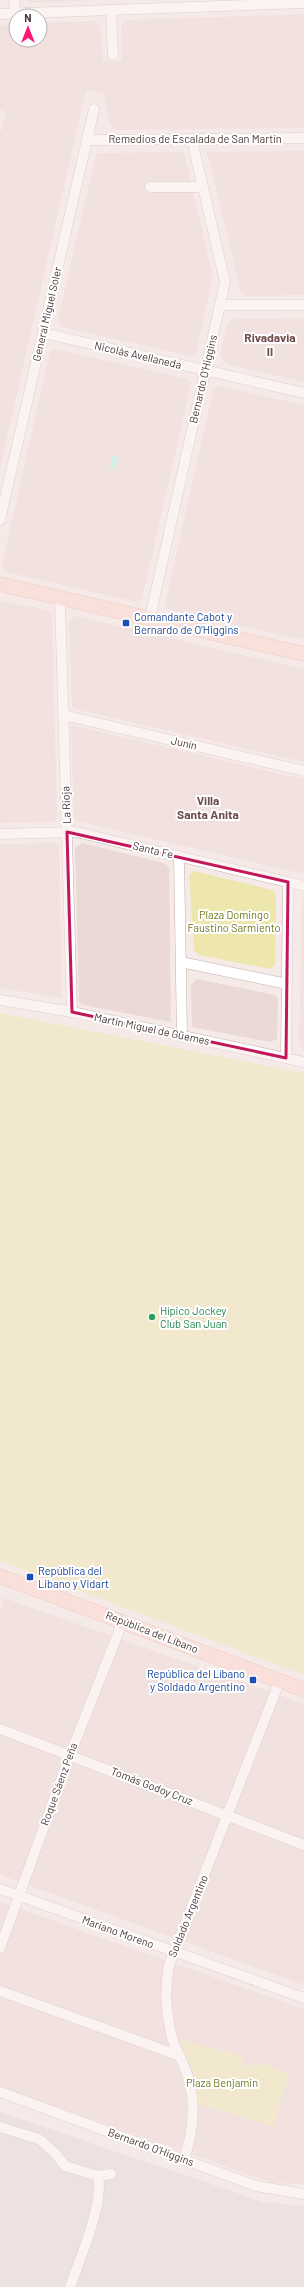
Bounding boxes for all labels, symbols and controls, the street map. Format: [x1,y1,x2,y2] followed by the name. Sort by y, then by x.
[8,8,48,48] north arrow
[24,11,32,24] text: N
[108,132,282,145] street label: Remedios de Escalada de San Martín
[29,265,64,362] street label: General Miguel Soler
[244,330,296,358] district label: Rivadavia II
[186,333,219,424] street label: Bernardo O'Higgins
[93,338,183,371] street label: Nicolás Avellaneda
[134,610,239,636] place label: Comandante Cabot y Bernardo de O'Higgins
[121,618,131,628] marker: Comandante Cabot y Bernardo de O'Higgins
[170,733,199,752] street label: Junín
[58,786,73,824] street label: La Rioja
[177,793,239,821] district label: Villa Santa Anita
[131,839,175,861] street label: Santa Fe
[187,908,281,934] park label: Plaza Domingo Faustino Sarmiento
[93,1010,211,1047] street label: Martín Miguel de Güemes
[160,1304,227,1330] place label: Hípico Jockey Club San Juan
[147,1312,157,1322] marker: Hípico Jockey Club San Juan
[38,1564,109,1590] place label: República del Libano y Vidart
[25,1572,35,1582] marker: República del Libano y Vidart
[104,1608,200,1655] street label: República del Líbano
[147,1667,245,1693] place label: República del Líbano y Soldado Argentino
[248,1675,258,1685] marker: República del Líbano y Soldado Argentino
[37,1741,80,1827] street label: Roque Sáenz Peña
[109,1764,195,1807] street label: Tomás Godoy Cruz
[165,1873,210,1959] street label: Soldado Argentino
[80,1913,156,1951] street label: Mariano Moreno
[186,2076,258,2089] park label: Plaza Benjamin
[106,2125,196,2168] street label: Bernardo O'Higgins

